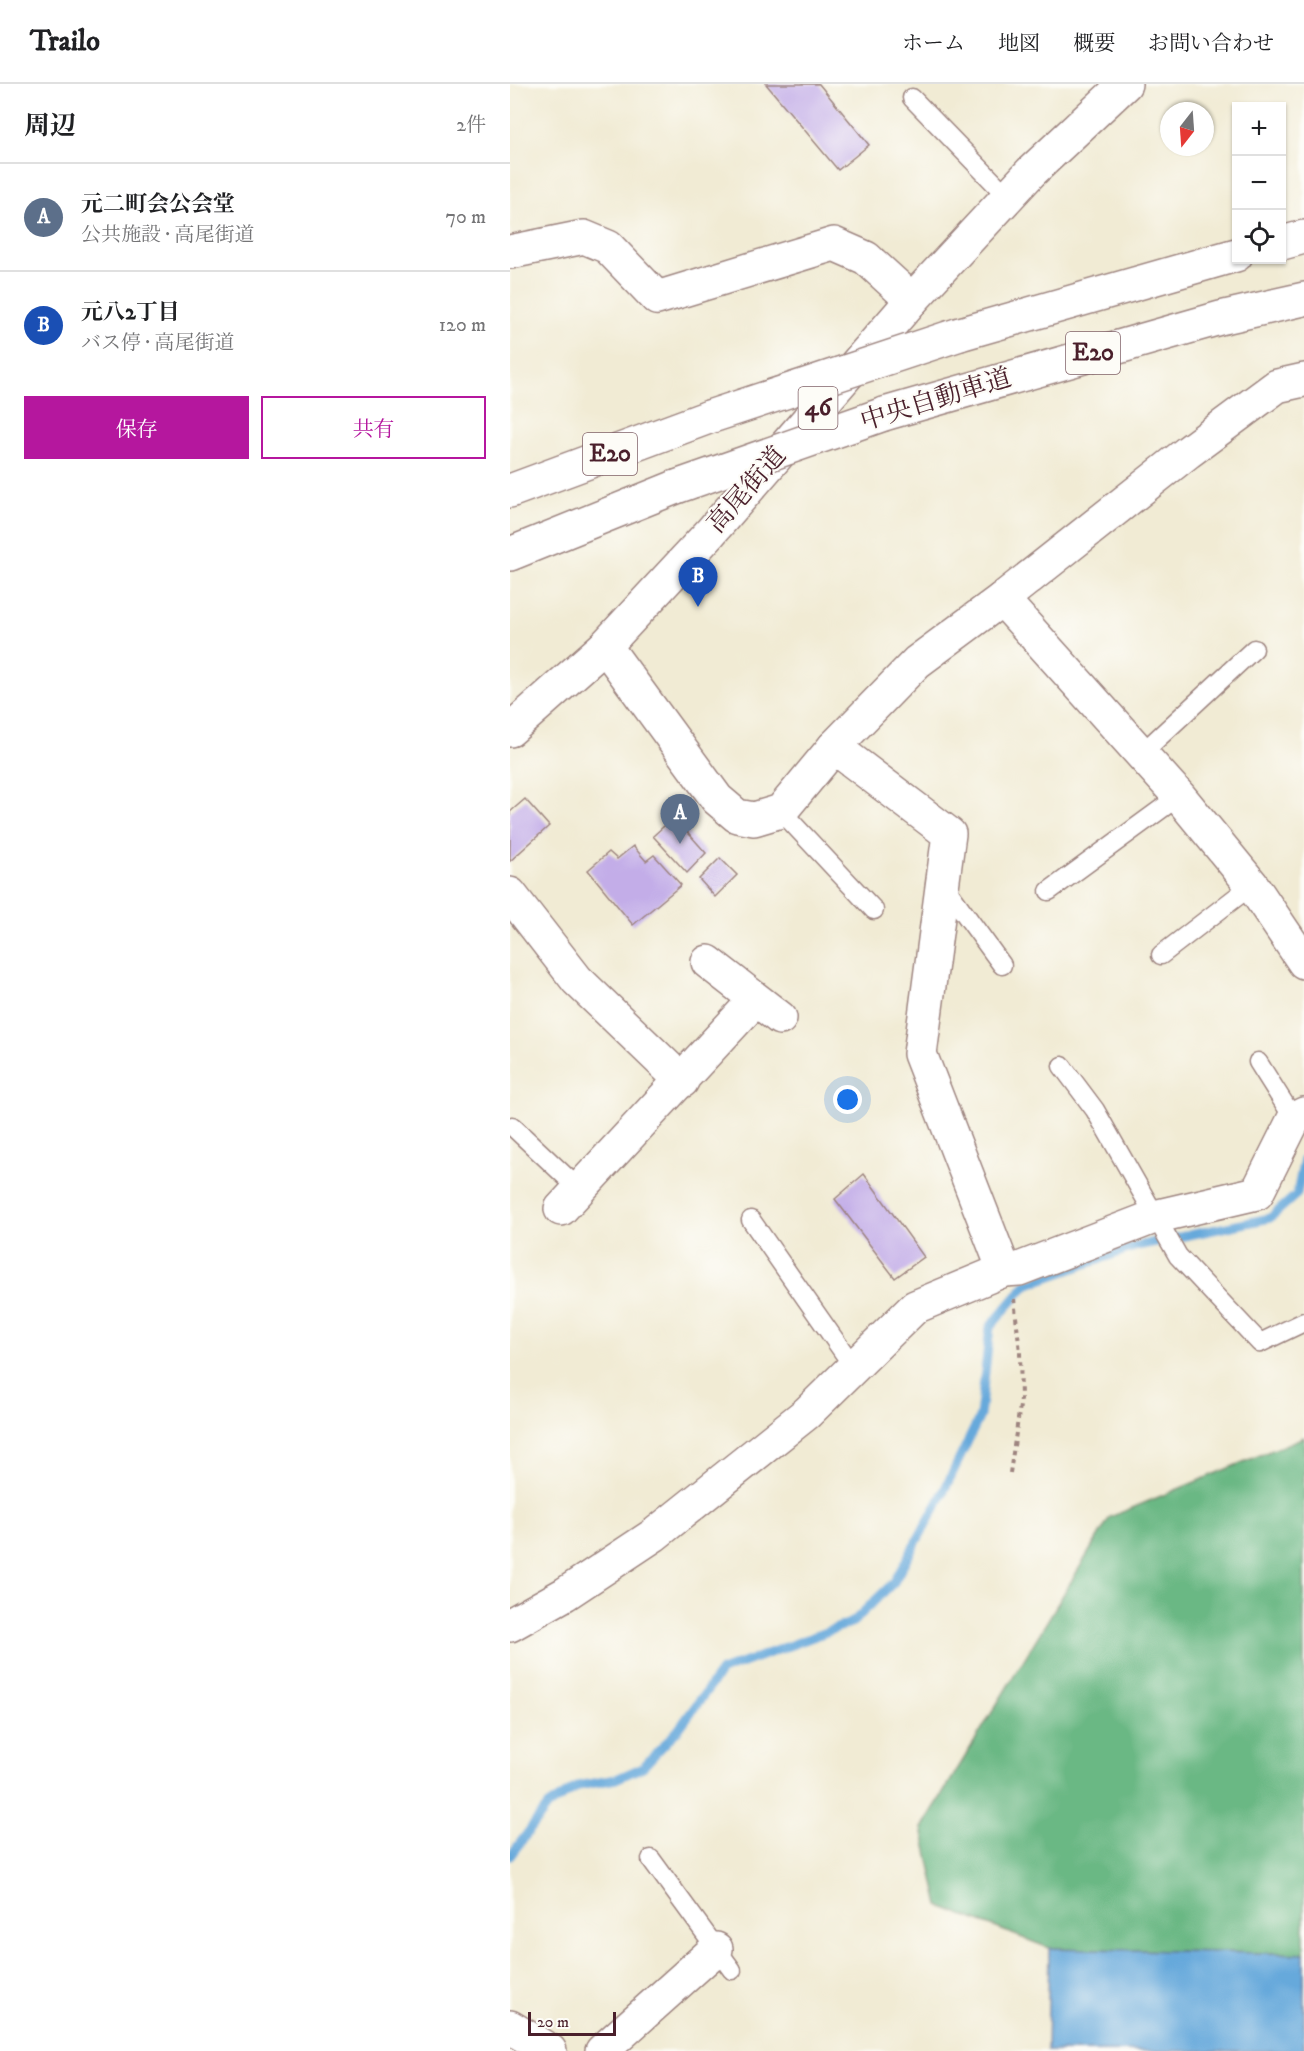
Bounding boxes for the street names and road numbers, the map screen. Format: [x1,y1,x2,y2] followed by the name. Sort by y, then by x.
[1066,332,1120,374] road number: E20
[857,361,1015,439] street label: 中央自動車道
[798,387,838,429] road number: 46
[583,433,637,475] road number: E20
[700,440,794,540] street label: 高尾街道

